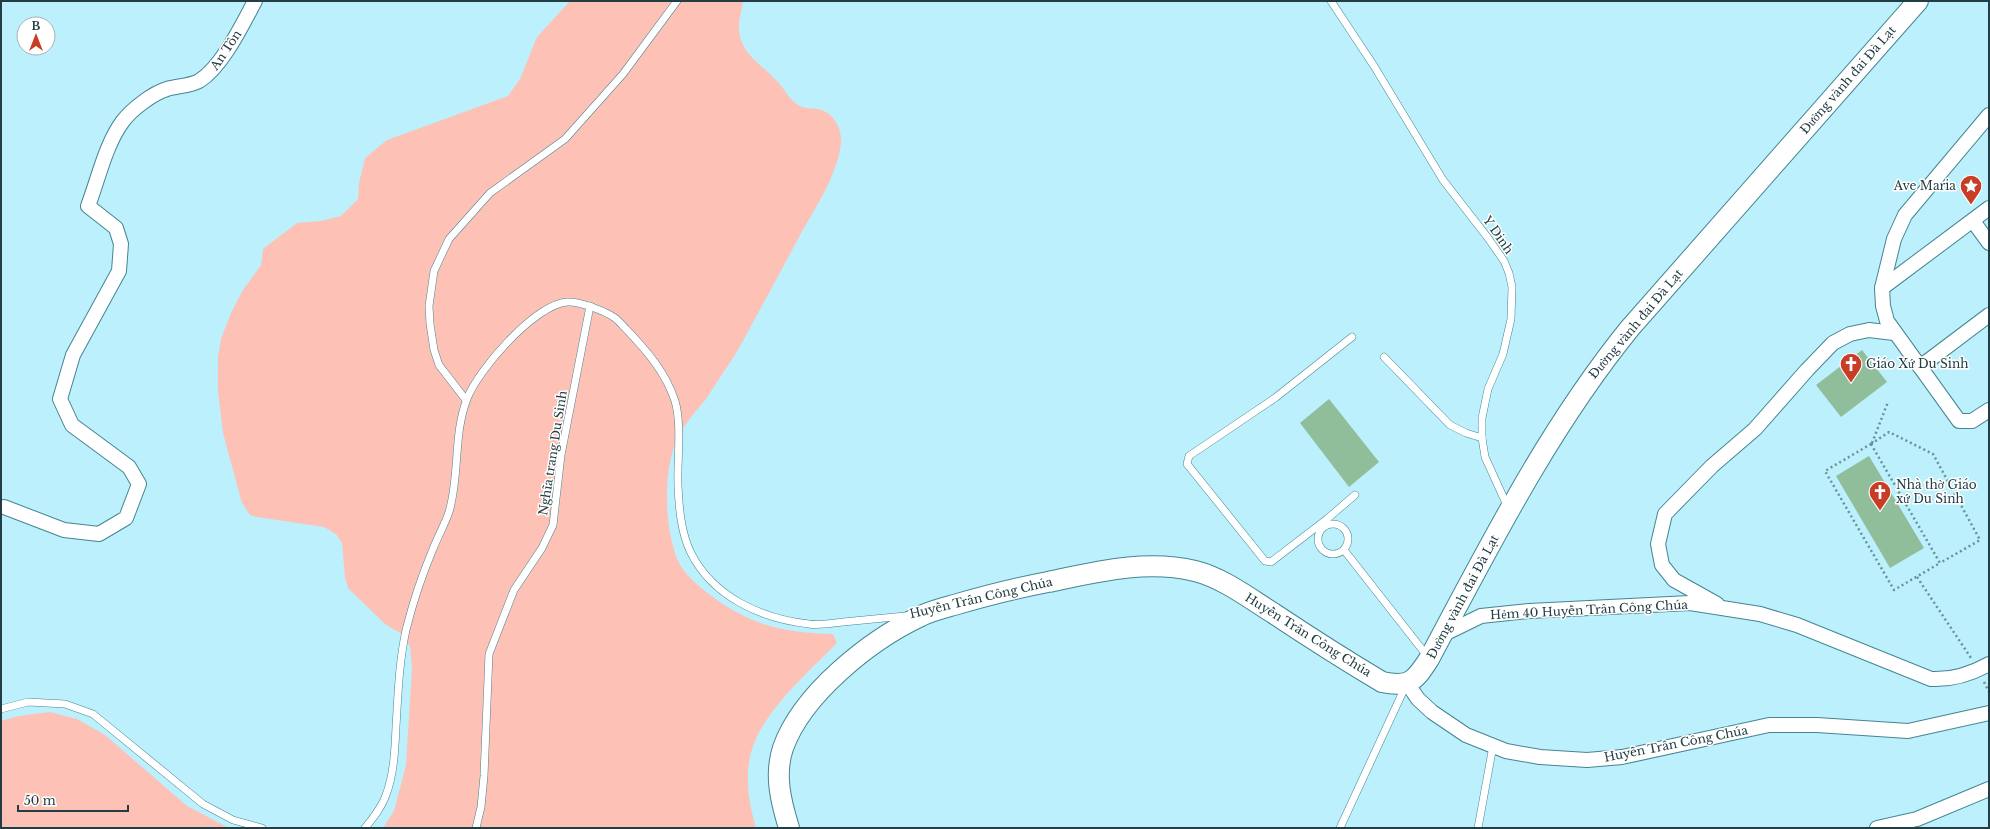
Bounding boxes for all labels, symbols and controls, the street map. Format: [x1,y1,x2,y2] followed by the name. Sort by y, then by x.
[16,16,56,56] north arrow
[32,19,41,33] text: B
[1797,22,1899,137] street label: Đường vành đai Đà Lạt
[206,27,244,73] street label: An Tôn
[1958,173,1984,206] place icon: Ave Maria
[1893,178,1956,193] place label: Ave Maria
[1479,212,1517,257] street label: Y Dinh
[1585,266,1686,381] street label: Đường vành đai Đà Lạt
[1838,351,1864,384] church icon: Giáo Xứ Du Sinh
[1866,356,1968,371] place label: Giáo Xứ Du Sinh
[535,389,570,516] street label: Nghĩa trang Du Sinh
[1896,477,1977,506] place label: Nhà thờ Giáo xứ Du Sinh
[1867,479,1893,512] church icon: Nhà thờ Giáo xứ Du Sinh
[1423,532,1502,661] street label: Đường vành đai Đà Lạt
[908,574,1054,621] street label: Huyền Trân Công Chúa
[1242,589,1375,680] street label: Huyền Trân Công Chúa
[1490,597,1689,622] street label: Hẻm 40 Huyền Trân Công Chúa
[1603,722,1749,765] street label: Huyền Trân Công Chúa
[18,787,128,813] scale bar
[24,793,56,808] text: 50 m

